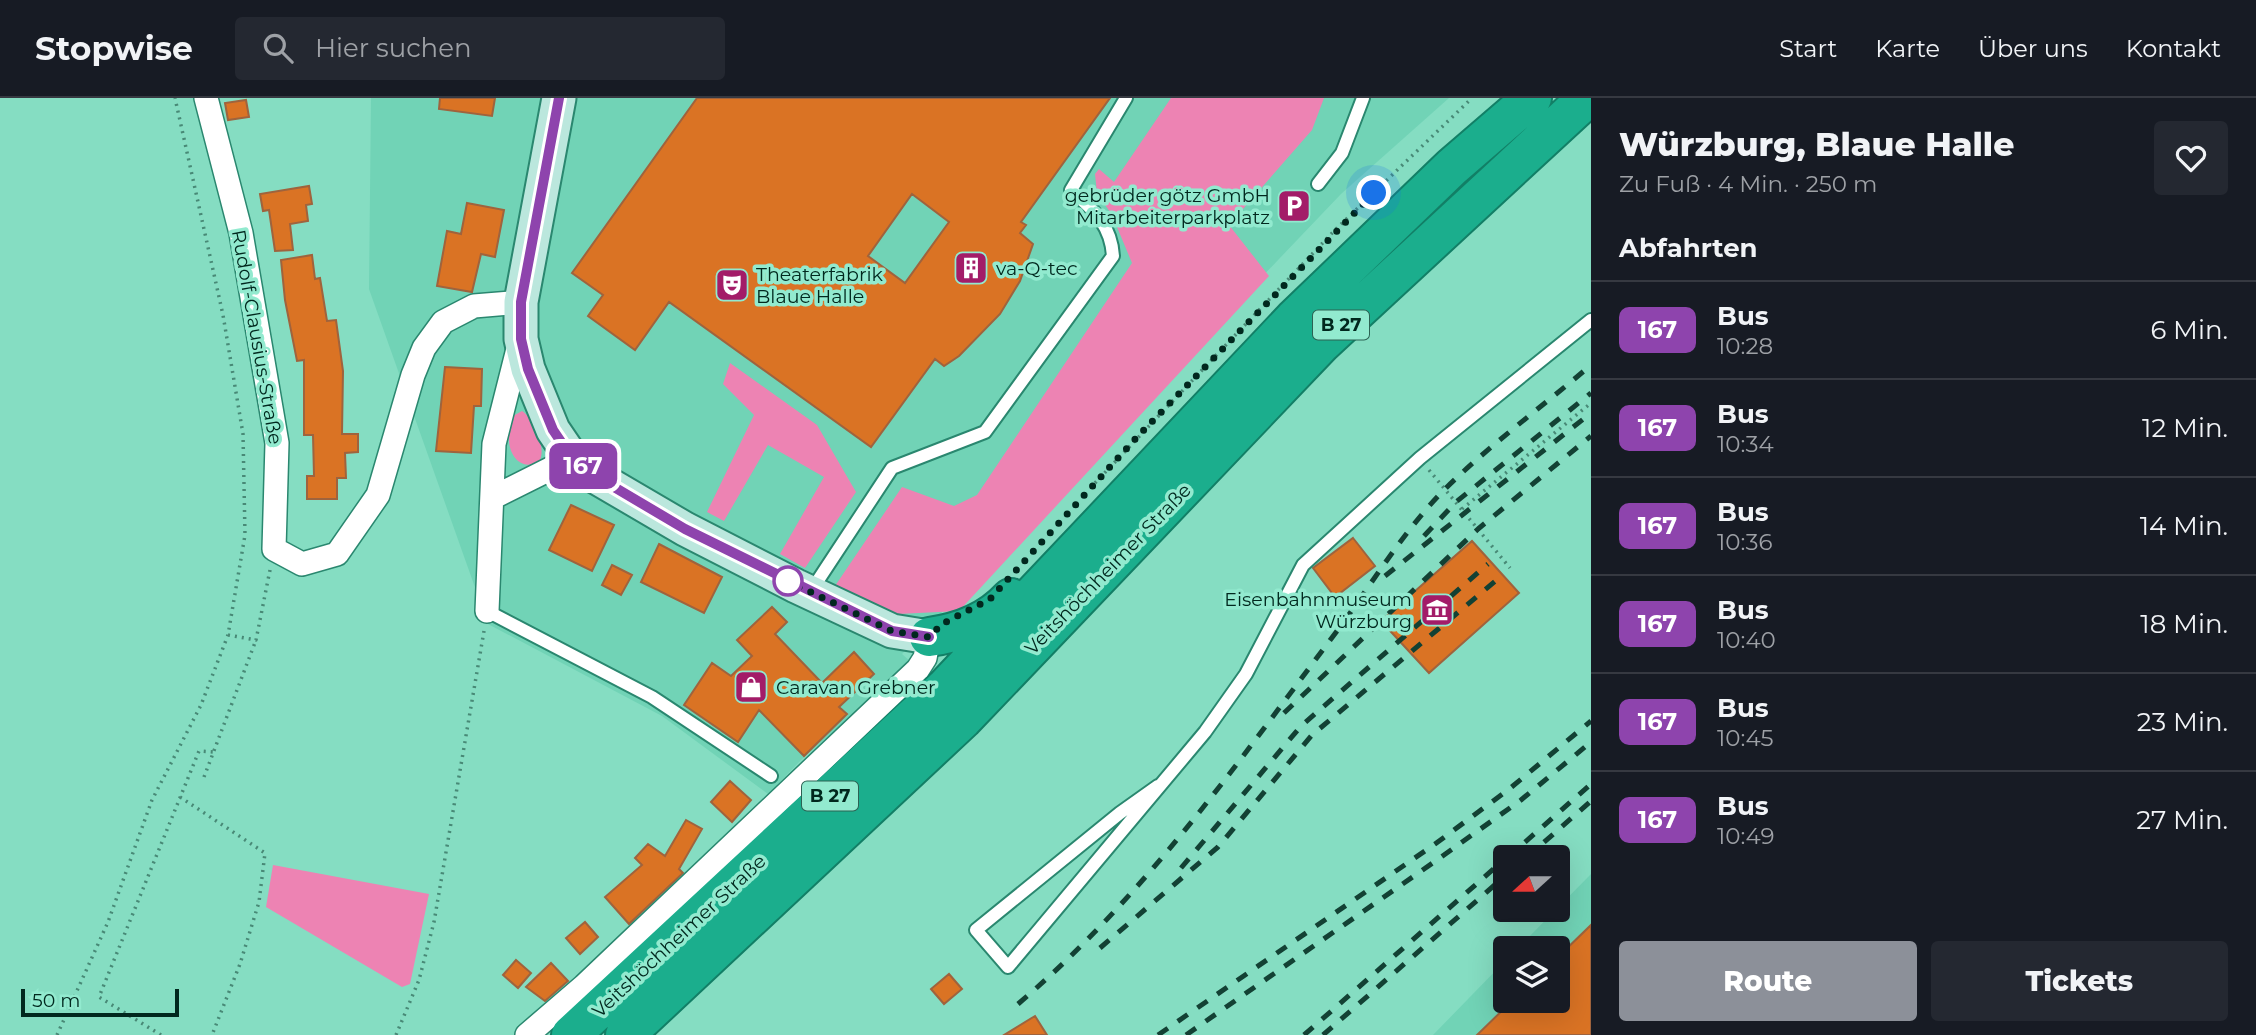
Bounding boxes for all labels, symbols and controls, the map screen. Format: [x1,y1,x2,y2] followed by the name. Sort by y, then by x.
[235,17,725,80] search box
[35,28,193,68] text: Stopwise
[259,29,297,67] icon: search
[315,32,471,64] text: Hier suchen
[1779,34,1837,63] text: Start
[1875,34,1940,63] text: Karte
[1978,34,2088,63] text: Über uns
[2126,34,2221,63] text: Kontakt
[2154,121,2228,195] button: heart
[1619,124,2014,164] text: Würzburg, Blaue Halle
[1619,170,1878,198] text: Zu Fuß · 4 Min. · 250 m
[1356,175,1391,210] your location
[1065,184,1270,229] place label: gebrüder götz GmbH Mitarbeiterparkplatz
[1275,187,1313,225] parking icon: gebrüder götz GmbH Mitarbeiterparkplatz
[227,228,287,446] street label: Rudolf-Clausius-Straße
[1619,232,1758,264] text: Abfahrten
[952,249,990,287] building icon: va-Q-tec
[996,257,1078,280] place label: va-Q-tec
[756,263,884,308] place label: Theaterfabrik Blaue Halle
[713,266,751,304] theatre icon: Theaterfabrik Blaue Halle
[1717,300,1769,332] text: Bus
[1313,310,1369,340] road number: B 27
[2150,314,2228,346] text: 6 Min.
[1638,315,1677,344] text: 167
[1717,332,1773,360] text: 10:28
[1717,398,1769,430] text: Bus
[2142,412,2228,444] text: 12 Min.
[1638,413,1677,442] text: 167
[1717,430,1774,458] text: 10:34
[543,443,623,489] line badge: 167
[563,451,603,480] text: 167
[1020,479,1196,659] street label: Veitshöchheimer Straße
[1717,496,1769,528] text: Bus
[2140,510,2228,542] text: 14 Min.
[1638,511,1677,540] text: 167
[1717,528,1772,556] text: 10:36
[773,566,803,596] unlabelled marker
[1224,588,1412,633] place label: Eisenbahnmuseum Würzburg
[1418,591,1456,629] museum icon: Eisenbahnmuseum Würzburg
[1717,594,1769,626] text: Bus
[2140,608,2228,640] text: 18 Min.
[1638,609,1677,638] text: 167
[1717,626,1776,654] text: 10:40
[732,668,770,706] shop icon: Caravan Grebner
[776,676,936,699] place label: Caravan Grebner
[1717,692,1769,724] text: Bus
[2137,706,2228,738] text: 23 Min.
[1638,707,1677,736] text: 167
[1717,724,1774,752] text: 10:45
[802,782,858,810] road number: B 27
[1717,790,1769,822] text: Bus
[2136,804,2228,836] text: 27 Min.
[1638,805,1677,834] text: 167
[1717,822,1774,850] text: 10:49
[1493,845,1570,922] north arrow
[1493,845,1570,1013] map controls
[587,849,771,1023] street label: Veitshöchheimer Straße
[1493,936,1570,1013] button: layers
[1619,941,1917,1021] button: Route
[1931,941,2228,1021] button: Tickets
[21,986,178,1018] scale bar
[32,989,80,1012] text: 50 m

